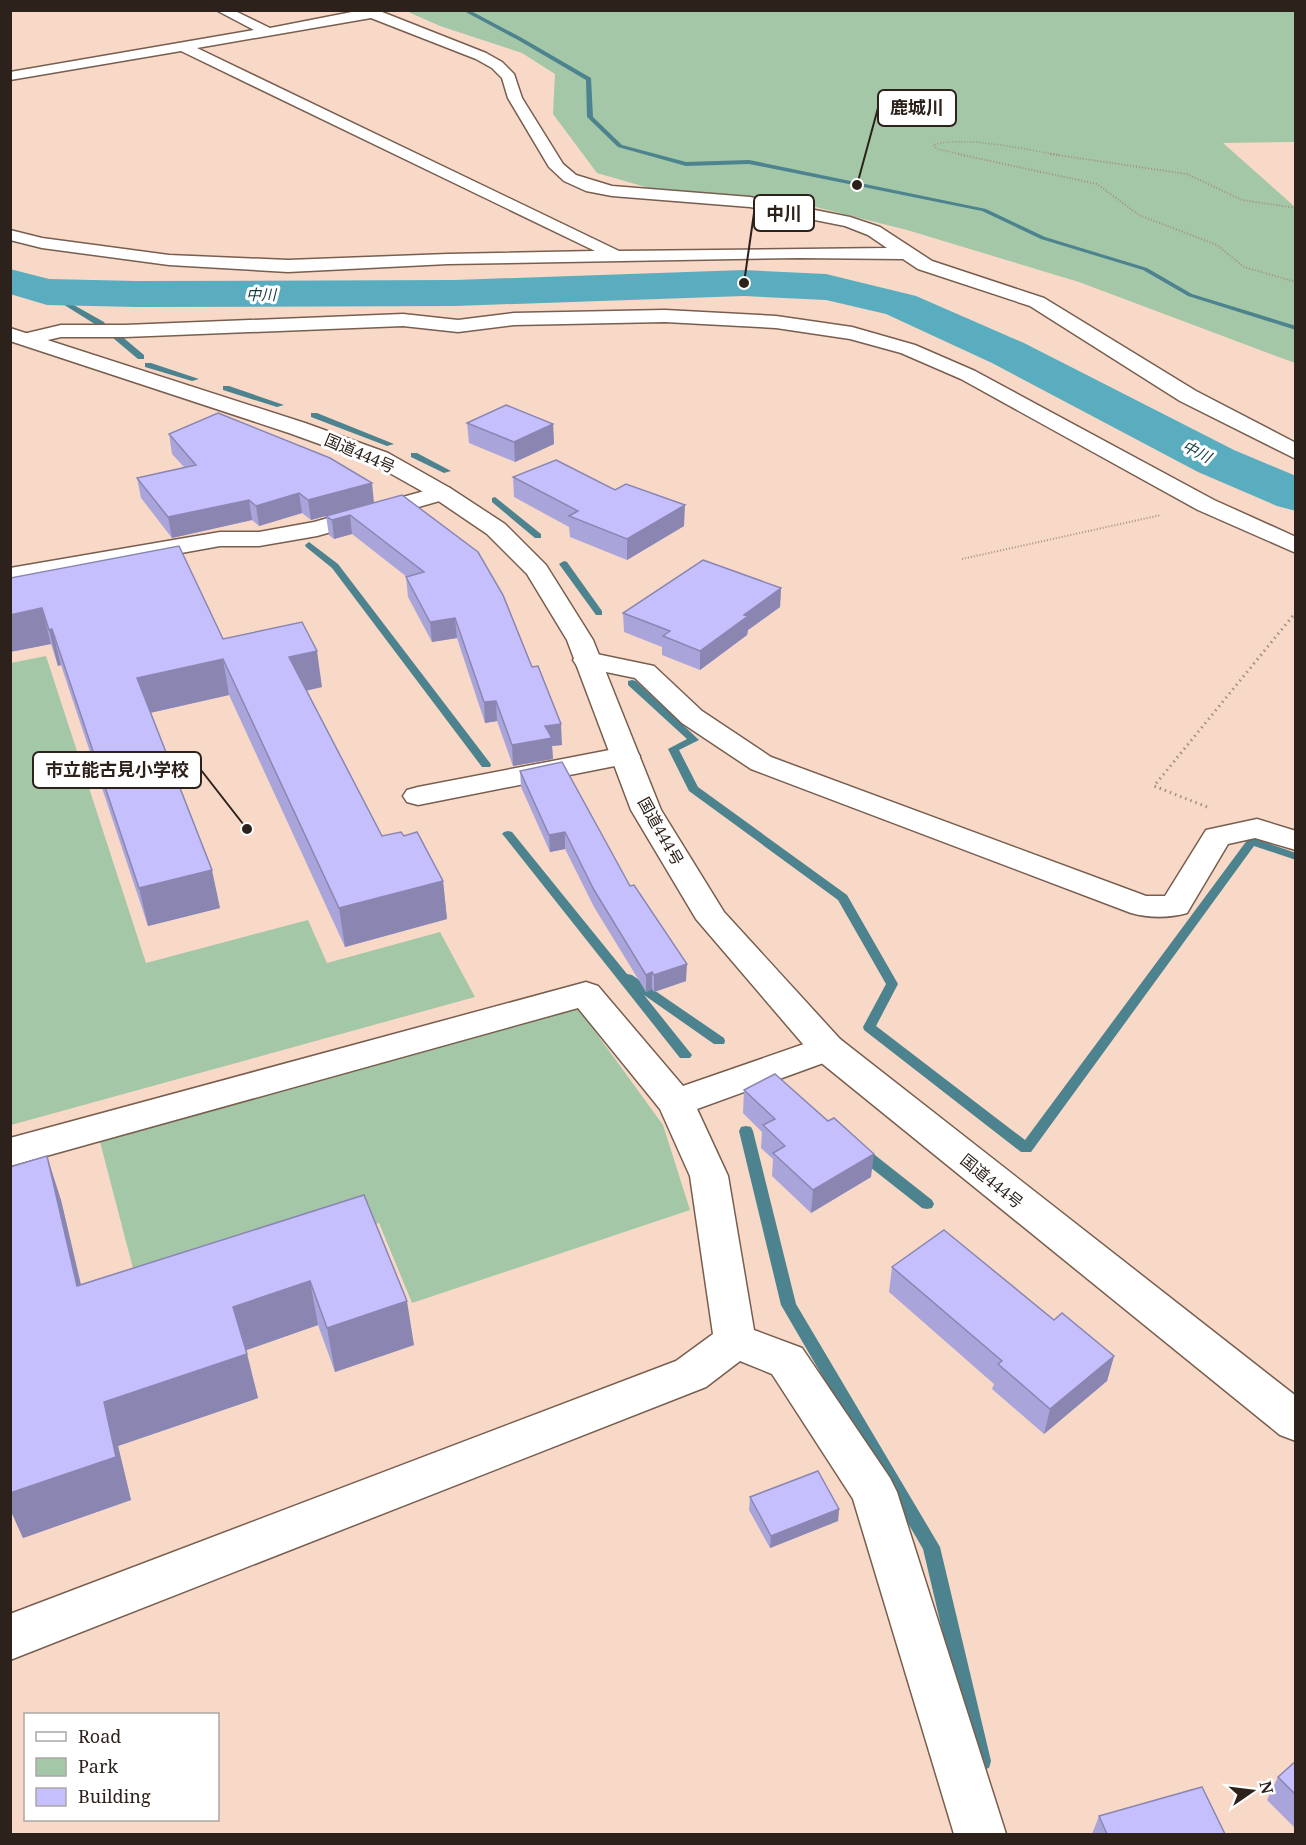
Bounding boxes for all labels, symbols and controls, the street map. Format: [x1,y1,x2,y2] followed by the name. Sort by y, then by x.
[878,90,956,126] callout: 鹿城川
[890,95,944,119] text: 鹿城川
[754,195,814,231] callout: 中川
[766,201,802,225] text: 中川
[246,284,278,304] water label: 中川
[321,428,399,478] street label: 国道444号
[1179,435,1217,468] water label: 中川
[33,752,201,788] callout: 市立能古見小学校
[45,757,189,781] text: 市立能古見小学校
[633,793,689,869] street label: 国道444号
[956,1149,1028,1213] street label: 国道444号
[24,1713,219,1821] legend
[78,1724,121,1748] text: Road
[78,1754,118,1778] text: Park
[1222,1761,1282,1821] north arrow
[1254,1779,1279,1797] text: N
[78,1784,151,1808] text: Building

